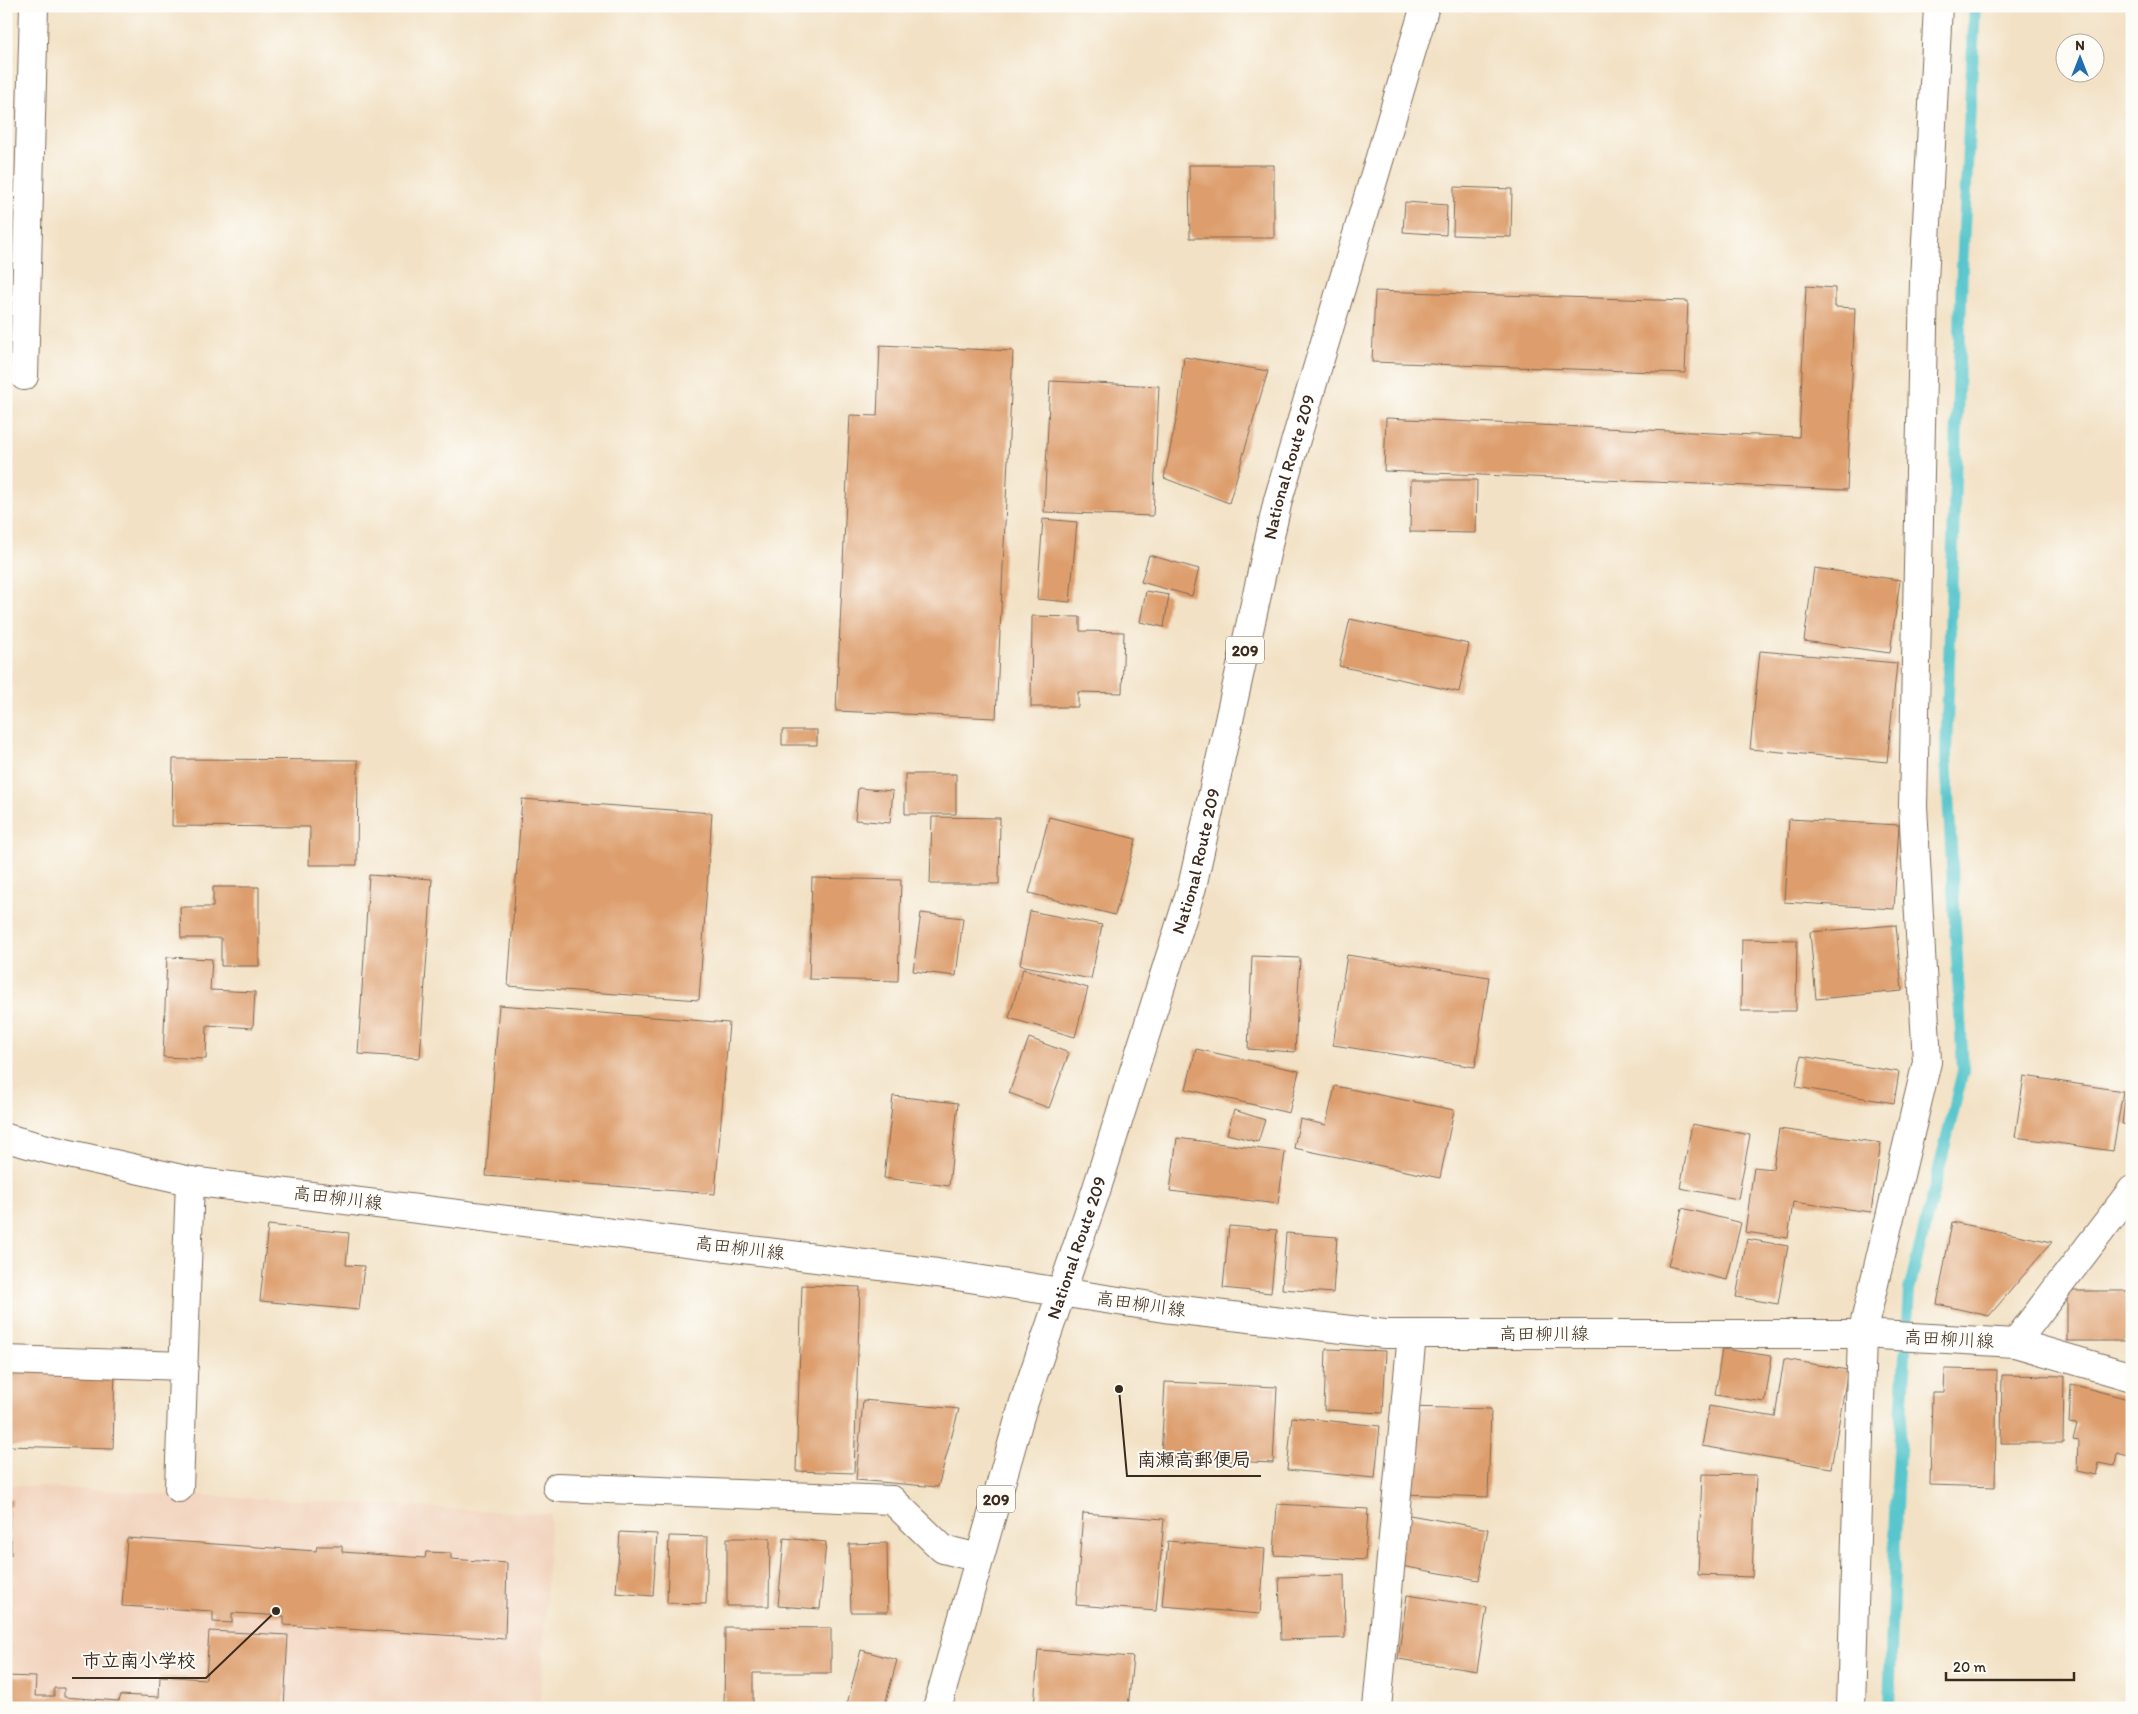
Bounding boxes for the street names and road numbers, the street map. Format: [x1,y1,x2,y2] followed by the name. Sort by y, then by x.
[1259,392,1320,542] street label: National Route 209
[1226,636,1264,664] road number: 209
[1167,786,1225,937] street label: National Route 209
[1042,1174,1111,1322] street label: National Route 209
[292,1182,384,1214] street label: 高田柳川線
[694,1232,786,1264] street label: 高田柳川線
[1095,1287,1187,1321] street label: 高田柳川線
[1499,1323,1589,1345] street label: 高田柳川線
[1903,1326,1995,1352] street label: 高田柳川線
[977,1486,1015,1512] road number: 209

